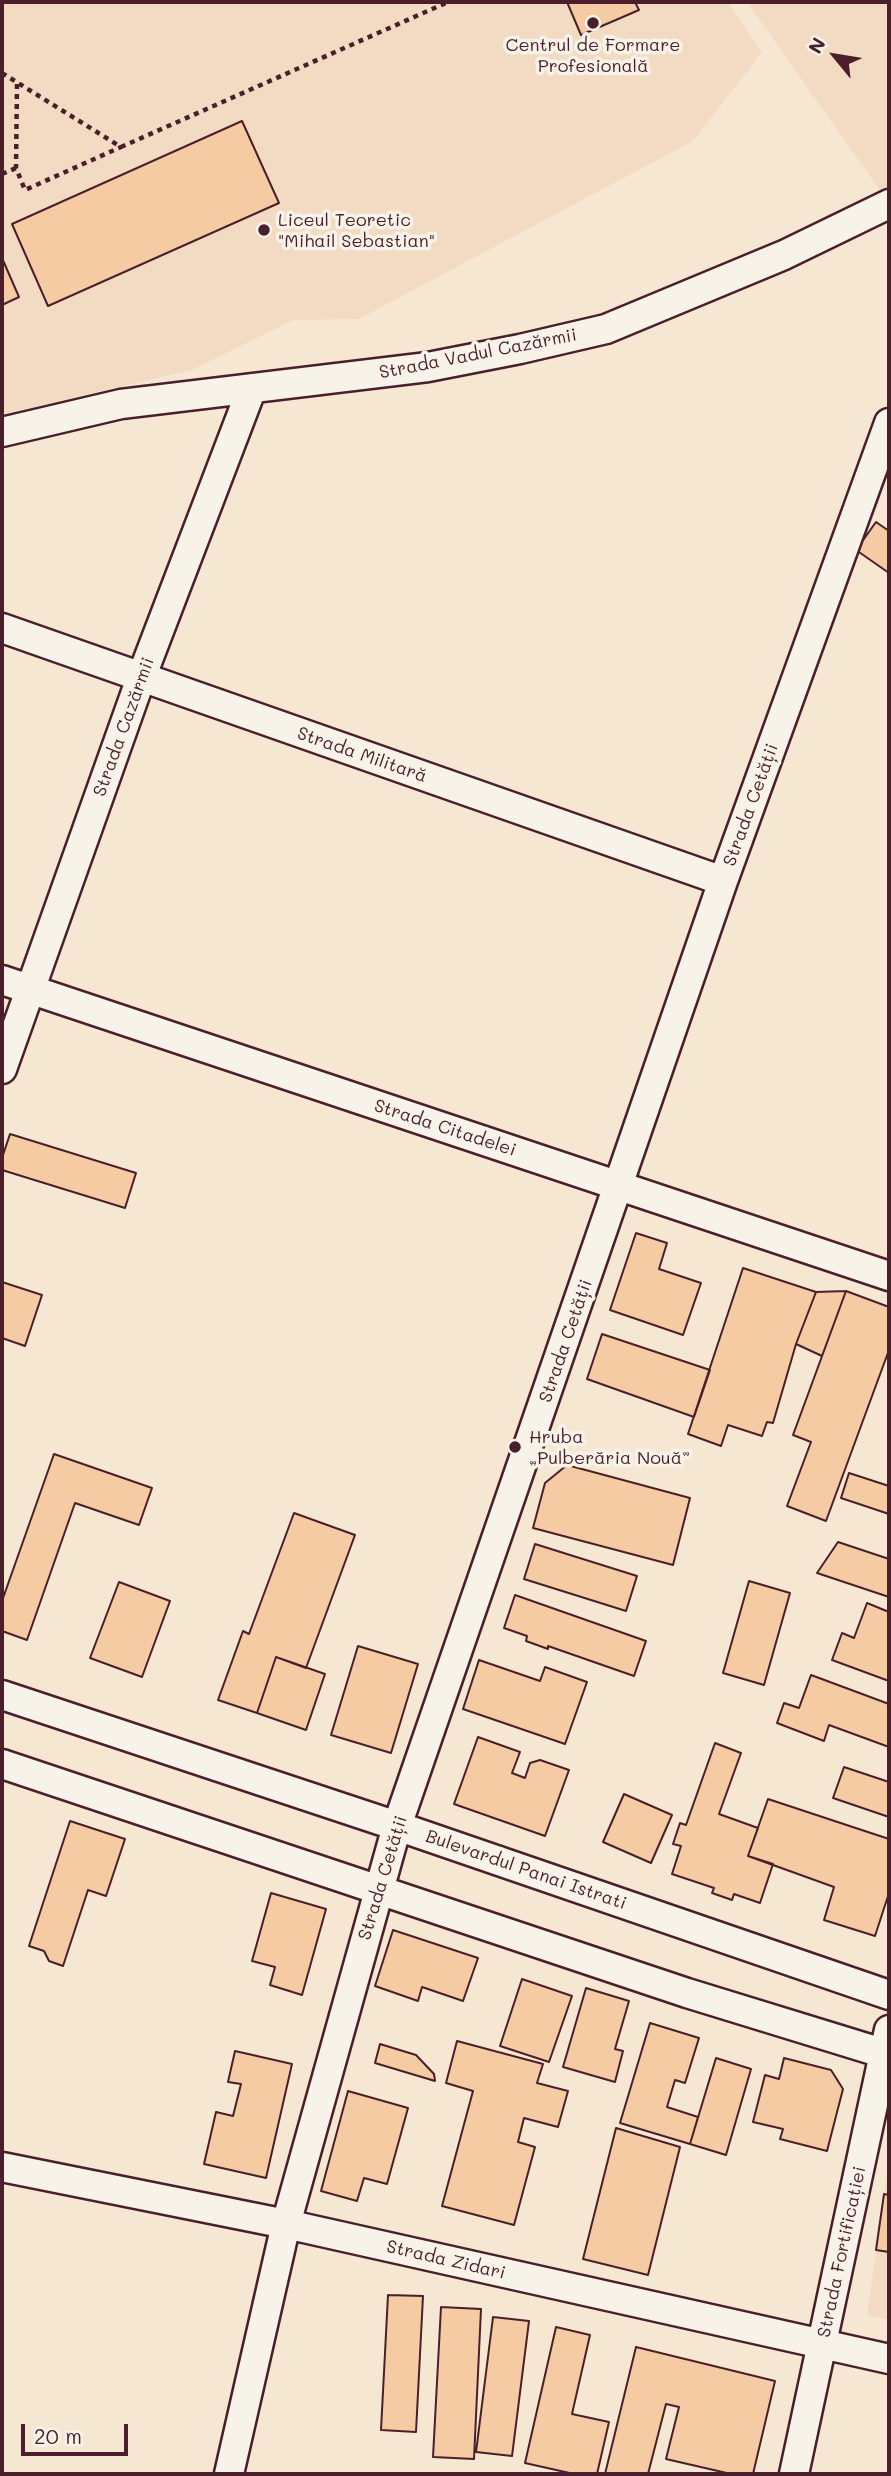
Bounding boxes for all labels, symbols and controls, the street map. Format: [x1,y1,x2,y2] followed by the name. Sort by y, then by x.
[585,15,601,31] marker: Centrul de Formare Profesională
[800,21,870,91] north arrow
[802,33,831,58] text: N
[506,34,680,76] place label: Centrul de Formare Profesională
[278,209,435,252] place label: Liceul Teoretic "Mihail Sebastian"
[256,222,272,238] marker: Liceul Teoretic "Mihail Sebastian"
[377,324,579,384] street label: Strada Vadul Cazărmii
[89,655,159,799] street label: Strada Cazărmii
[294,723,430,787] street label: Strada Militară
[719,741,783,869] street label: Strada Cetății
[371,1095,519,1161] street label: Strada Citadelei
[535,1277,597,1405] street label: Strada Cetății
[529,1426,690,1468] place label: Hruba „Pulberăria Nouă”
[507,1439,523,1455] marker: Hruba „Pulberăria Nouă”
[354,1813,412,1943] street label: Strada Cetății
[423,1825,629,1915] street label: Bulevardul Panai Istrati
[813,2165,871,2339] street label: Strada Fortificației
[384,2236,508,2284] street label: Strada Zidari
[24,2410,131,2454] scale bar
[34,2422,82,2449] text: 20 m

